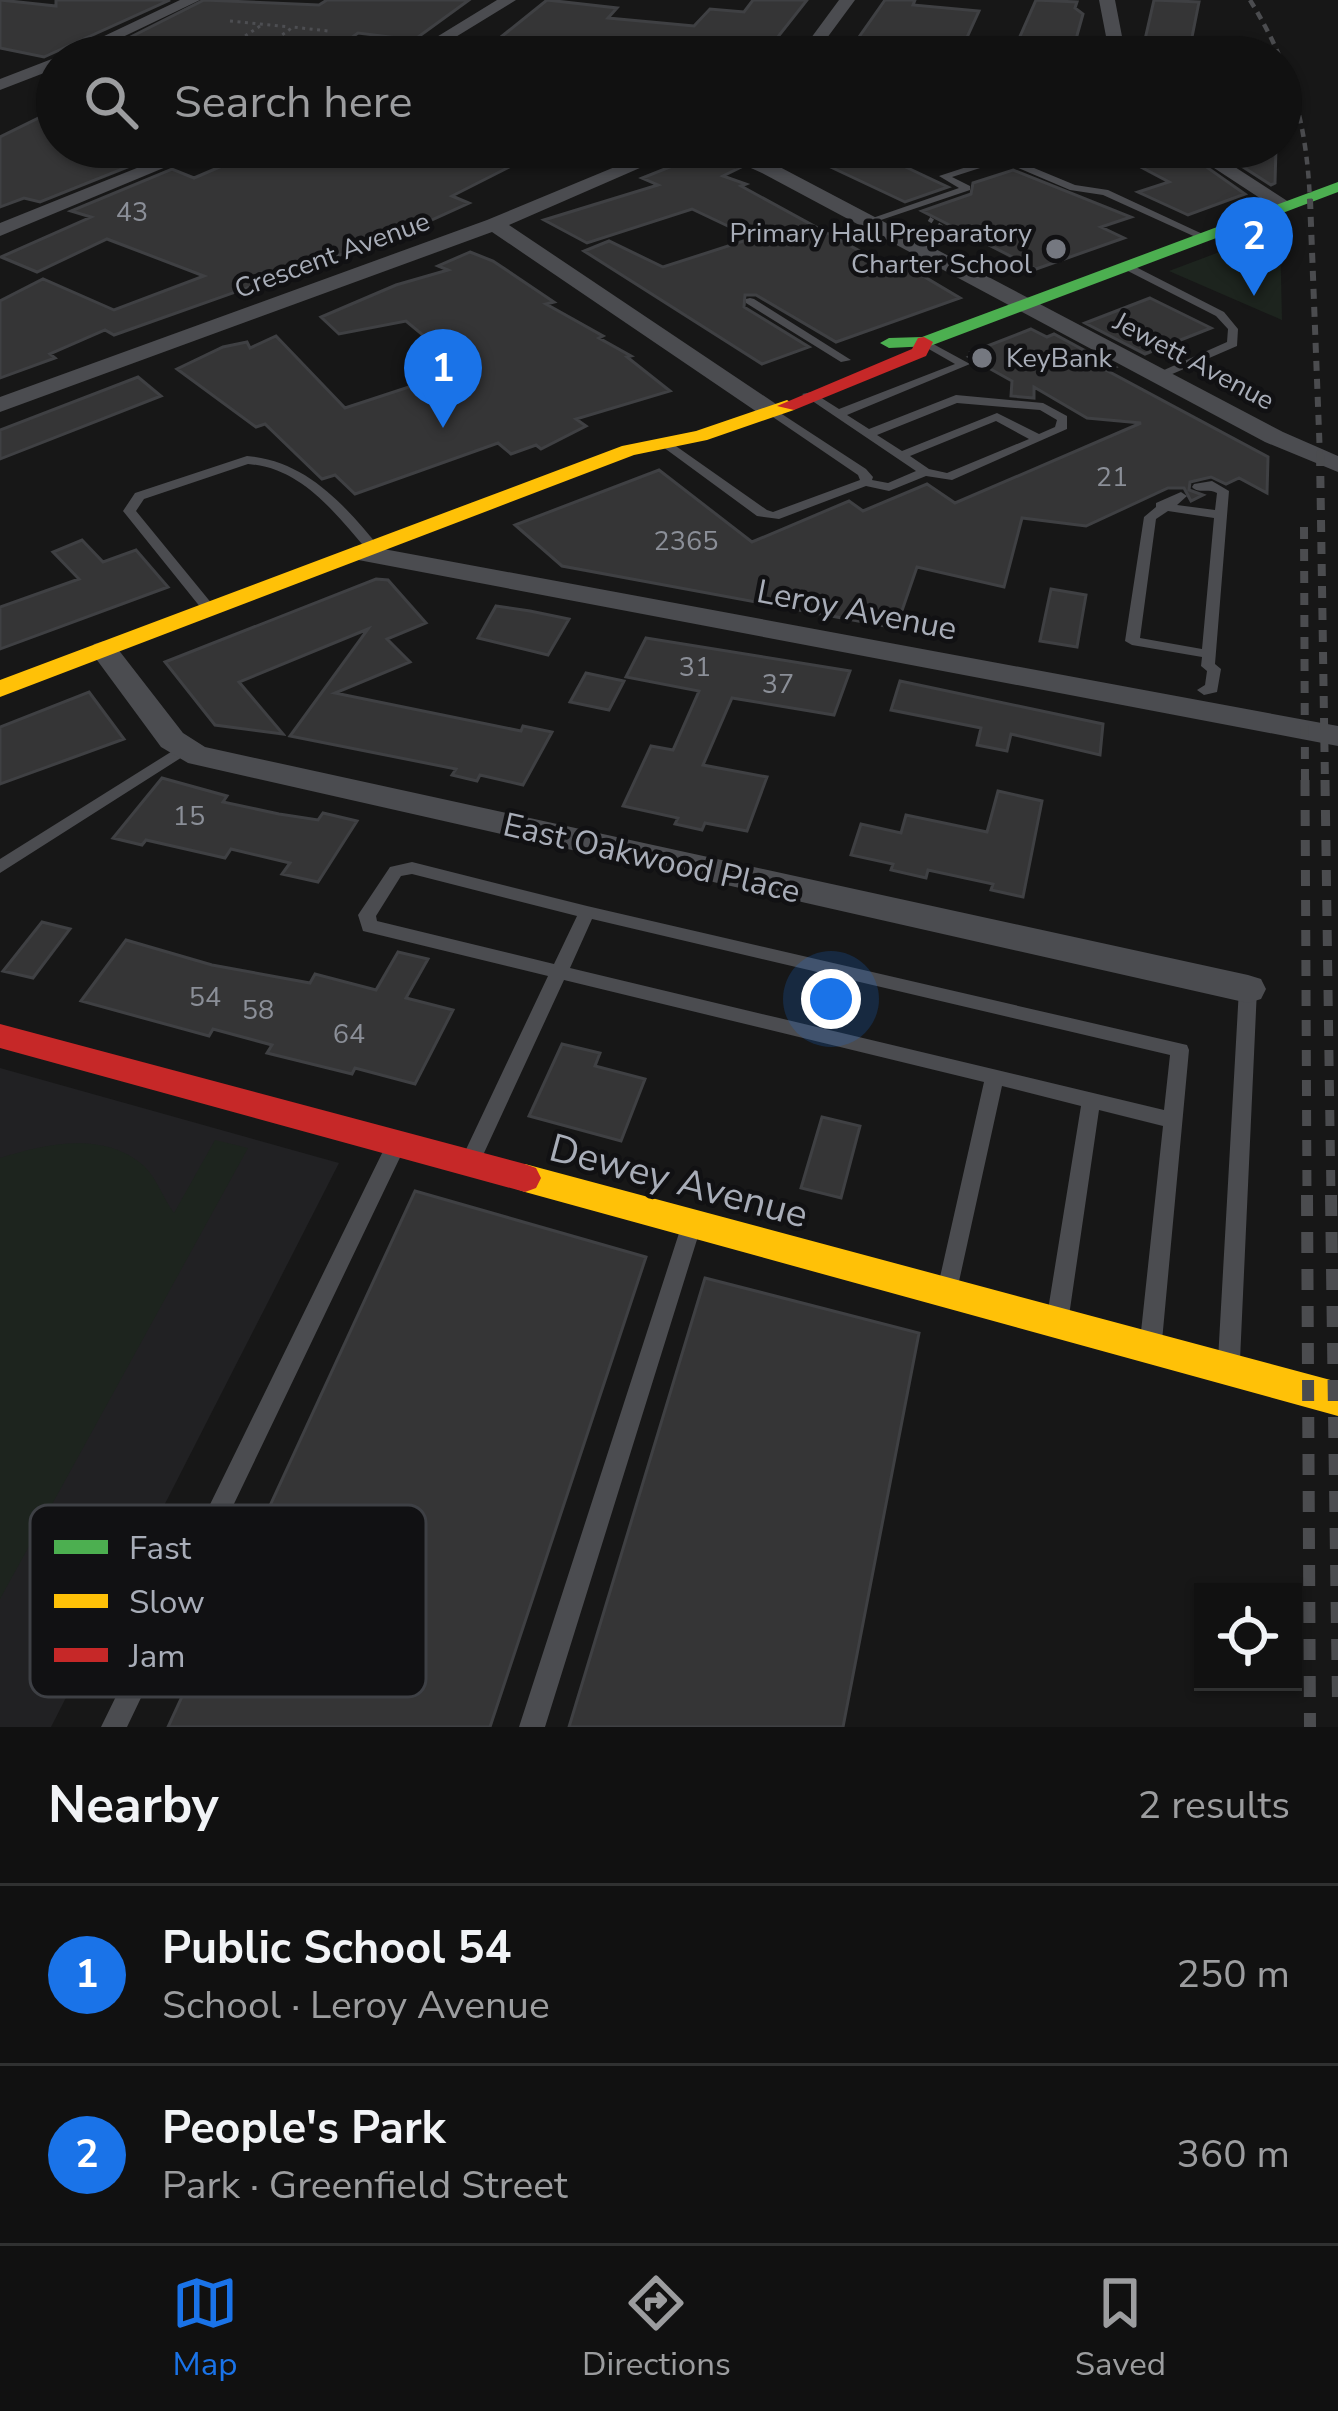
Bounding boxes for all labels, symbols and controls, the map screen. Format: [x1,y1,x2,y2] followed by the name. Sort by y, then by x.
[36,36,1302,168] search box
[78,69,144,135] icon: search
[174,72,413,133] text: Search here
[116,194,148,231] house number: 43
[1215,197,1293,296] pin: 2
[229,203,435,308] street label: Crescent Avenue
[730,215,1032,283] place label: Primary Hall Preparatory Charter School
[1043,236,1069,262] marker: Primary Hall Preparatory Charter School
[1106,303,1281,419] street label: Jewett Avenue
[404,329,482,428] pin: 1
[1006,340,1113,377] place label: KeyBank
[969,345,995,371] marker: KeyBank
[1096,459,1128,496] house number: 21
[654,523,718,560] house number: 2365
[753,569,961,652] street label: Leroy Avenue
[679,649,711,686] house number: 31
[762,666,794,703] house number: 37
[173,798,205,835] house number: 15
[499,802,805,915] street label: East Oakwood Place
[801,969,861,1029] your location
[189,979,221,1016] house number: 54
[242,992,274,1029] house number: 58
[333,1016,365,1053] house number: 64
[544,1122,814,1241] street label: Dewey Avenue
[30,1505,426,1697] legend
[129,1526,192,1571] text: Fast
[129,1580,205,1625] text: Slow
[1194,1583,1302,1691] map controls
[1194,1583,1302,1691] button: locate
[128,1634,185,1679] text: Jam
[48,1770,219,1840] text: Nearby
[1138,1779,1290,1832] text: 2 results
[162,1918,512,1979] text: Public School 54
[75,1948,99,2001] text: 1
[1176,1948,1290,2001] text: 250 m
[162,1979,550,2032] text: School · Leroy Avenue
[162,2098,446,2159] text: People's Park
[75,2128,99,2181] text: 2
[1176,2128,1290,2181] text: 360 m
[162,2159,568,2212] text: Park · Greenfield Street
[172,2270,238,2387] tab: Map
[582,2270,731,2387] tab: Directions
[1075,2270,1166,2387] tab: Saved

